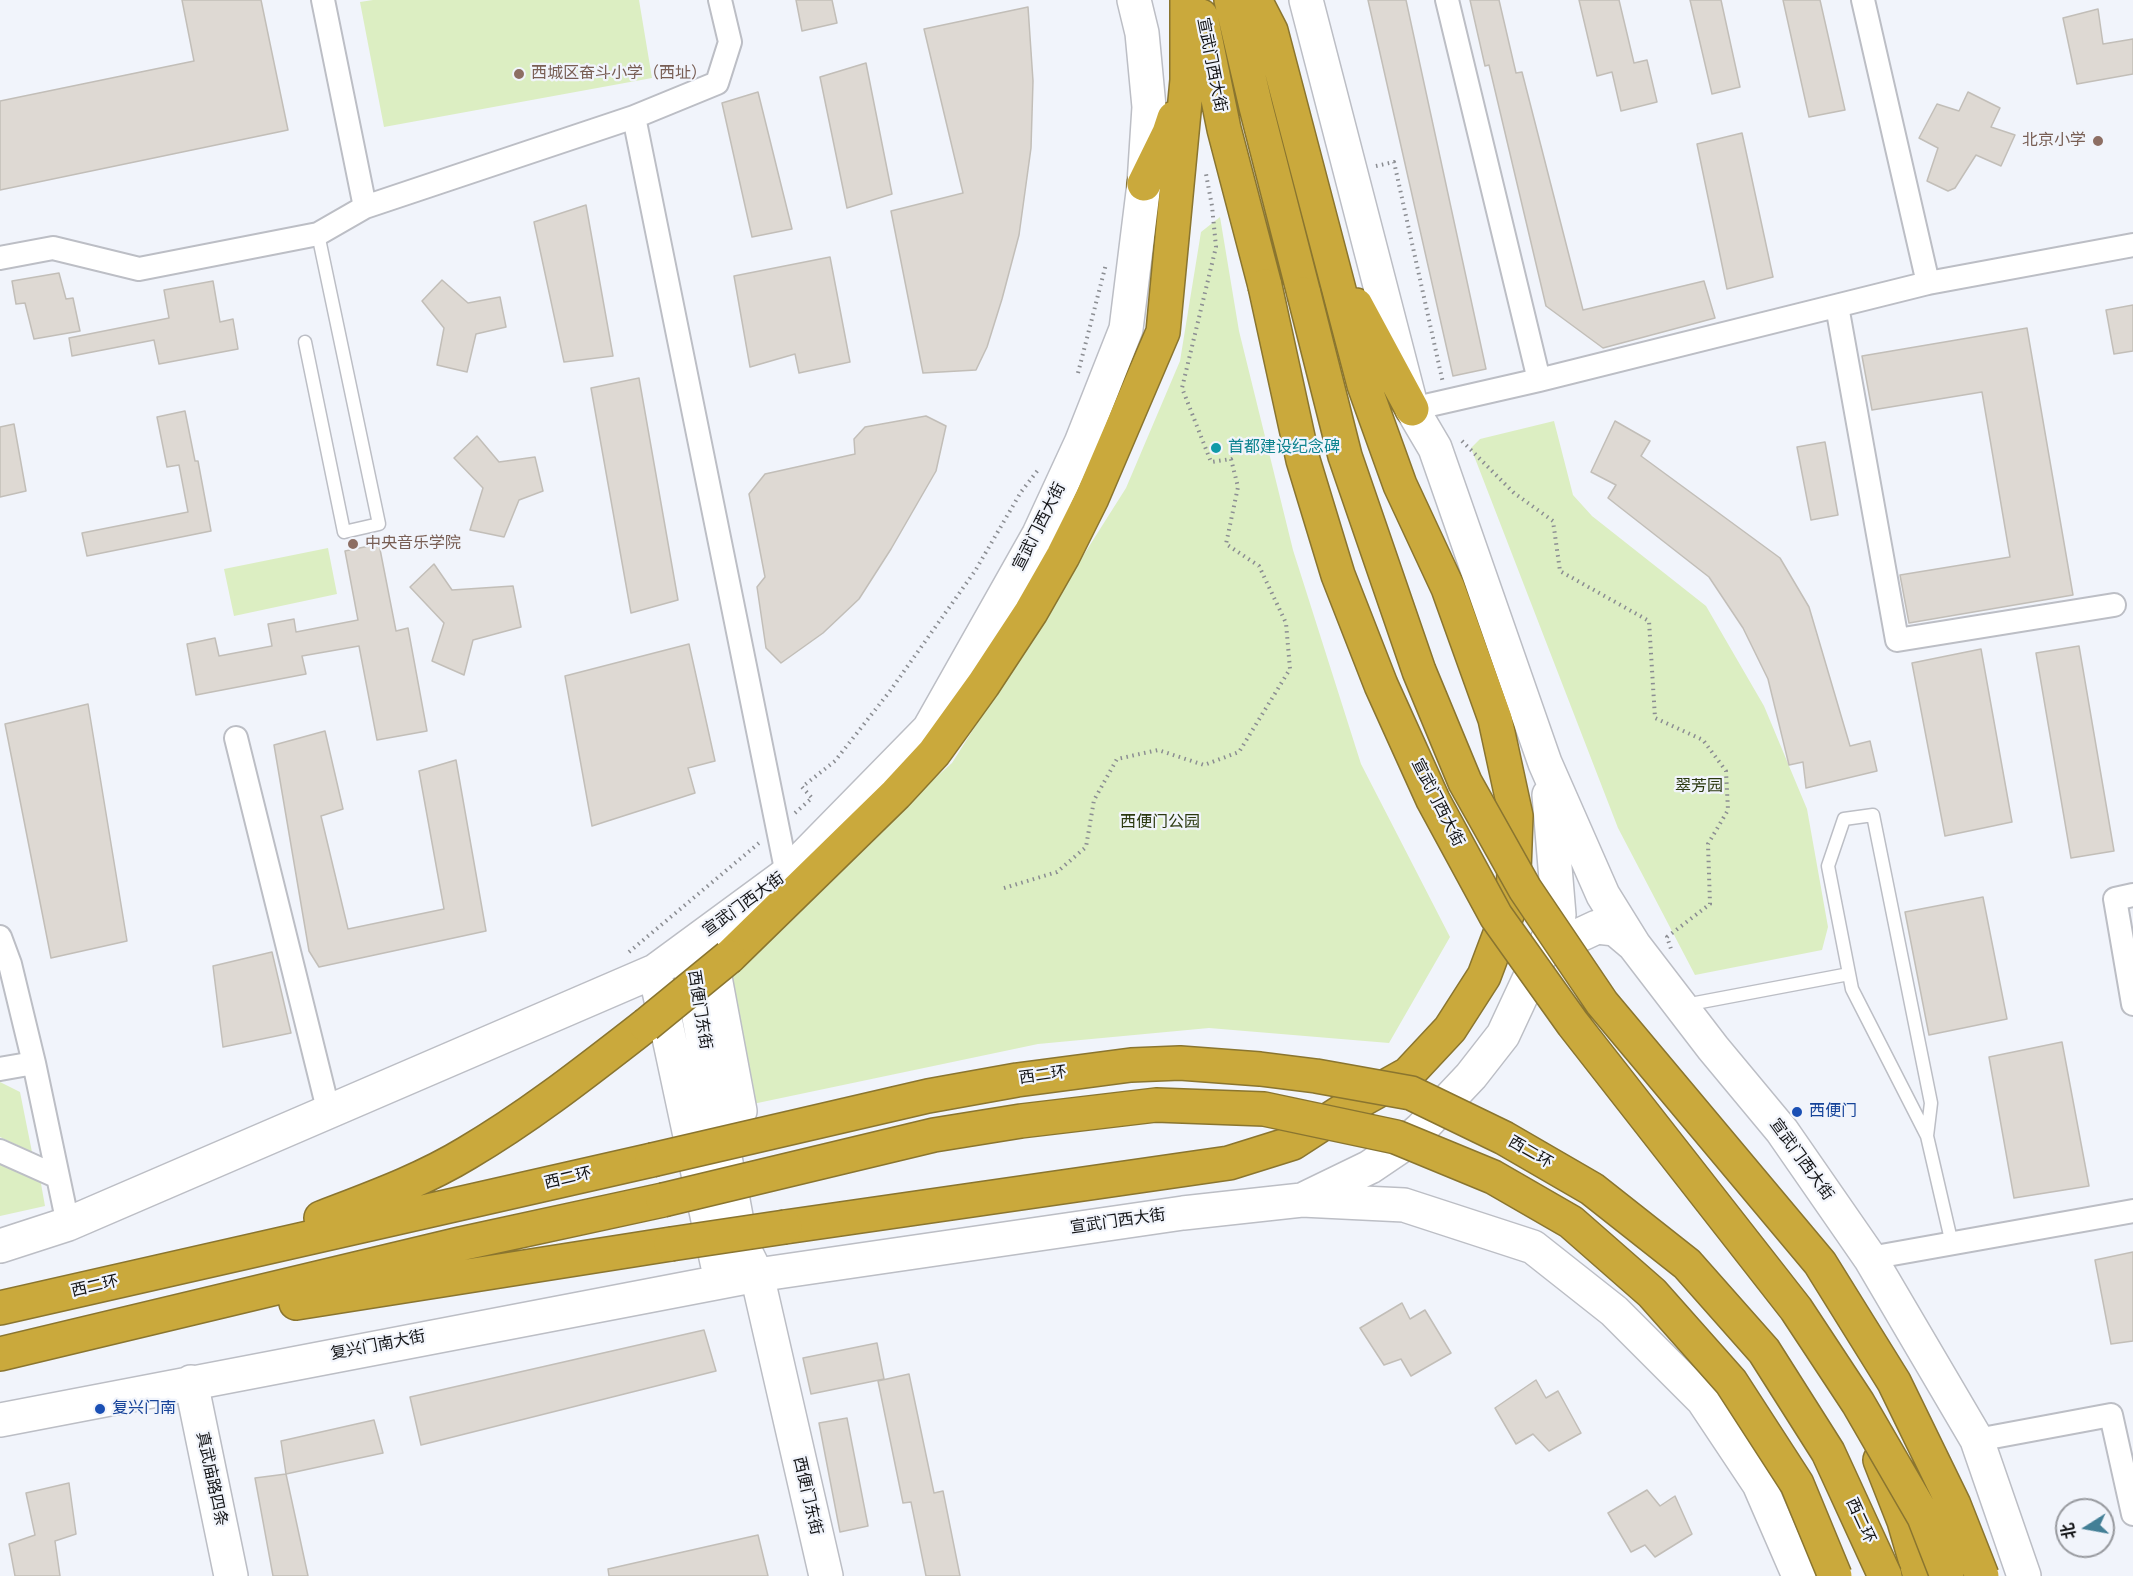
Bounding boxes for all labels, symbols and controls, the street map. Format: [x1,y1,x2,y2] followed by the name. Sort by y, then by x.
[1192,16,1230,114] street label: 宣武门西大街
[531,64,707,84] place label: 西城区奋斗小学（西址）
[512,67,526,81] marker: 西城区奋斗小学（西址）
[2022,131,2086,151] place label: 北京小学
[2091,134,2105,148] marker: 北京小学
[1228,438,1340,458] place label: 首都建设纪念碑
[1209,441,1223,455] marker: 首都建设纪念碑
[1010,480,1070,574] street label: 宣武门西大街
[365,534,461,554] place label: 中央音乐学院
[346,537,360,551] marker: 中央音乐学院
[1407,756,1467,850] street label: 宣武门西大街
[1675,777,1723,797] park label: 翠芳园
[1120,813,1200,833] park label: 西便门公园
[700,869,788,941] street label: 宣武门西大街
[683,969,715,1051] street label: 西便门东街
[1018,1063,1068,1089] street label: 西二环
[1809,1102,1857,1122] place label: 西便门
[1790,1105,1804,1119] marker: 西便门
[1765,1116,1837,1204] street label: 宣武门西大街
[1504,1133,1556,1173] street label: 西二环
[542,1164,594,1194] street label: 西二环
[1069,1206,1167,1238] street label: 宣武门西大街
[69,1272,121,1302] street label: 西二环
[329,1327,427,1365] street label: 复兴门南大街
[112,1399,176,1419] place label: 复兴门南
[93,1402,107,1416] marker: 复兴门南
[192,1430,230,1528] street label: 真武庙路四条
[789,1455,825,1537] street label: 西便门东街
[1841,1495,1879,1547] street label: 西二环
[2055,1498,2115,1558] north arrow
[2058,1521,2080,1541] text: 北

